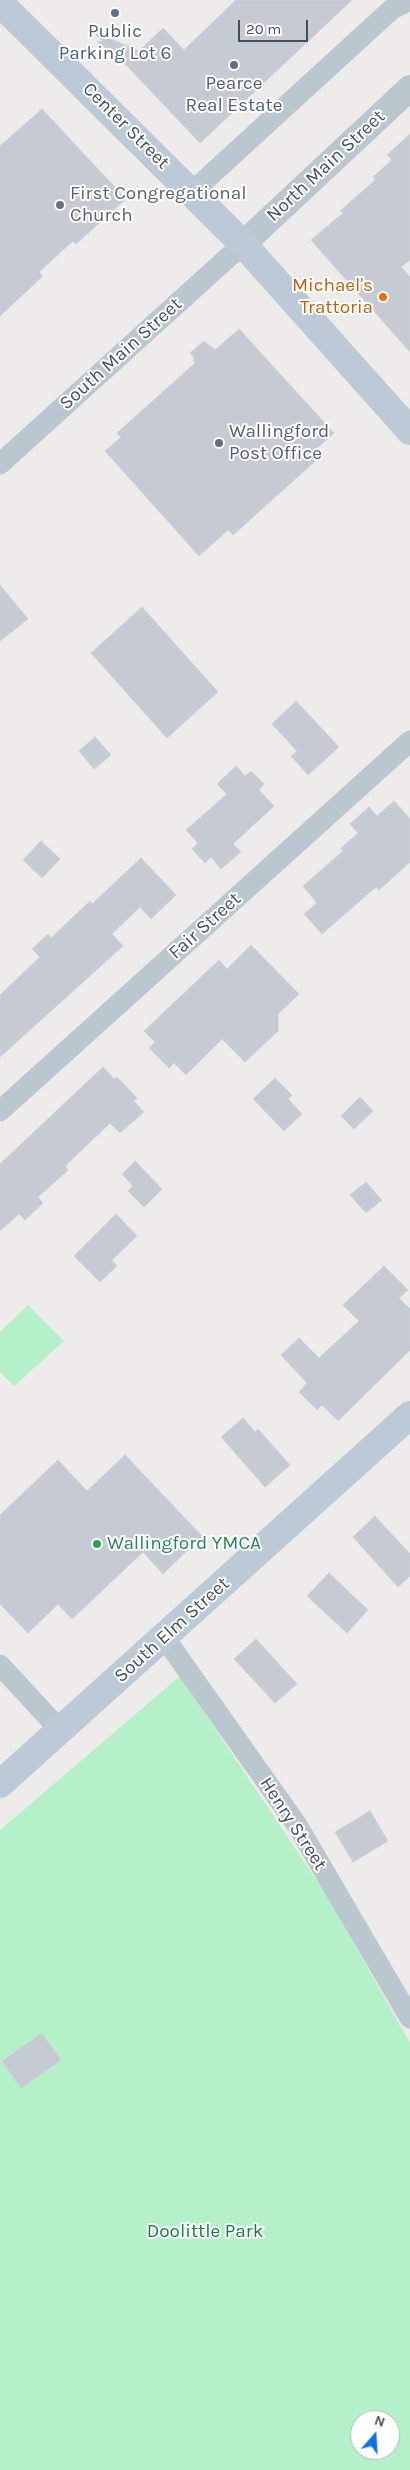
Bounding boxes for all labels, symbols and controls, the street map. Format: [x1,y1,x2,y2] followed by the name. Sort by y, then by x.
[109,7,121,19] marker: Public Parking Lot 6
[240,10,310,42] scale bar
[246,20,281,38] text: 20 m
[59,21,171,65] place label: Public Parking Lot 6
[228,59,240,71] marker: Pearce Real Estate
[186,73,282,117] place label: Pearce Real Estate
[78,78,174,174] street label: Center Street
[262,105,390,227] street label: North Main Street
[70,183,247,227] place label: First Congregational Church
[54,199,66,211] marker: First Congregational Church
[292,275,373,319] place label: Michael's Trattoria
[377,291,389,303] marker: Michael's Trattoria
[55,293,187,415] street label: South Main Street
[229,421,329,465] place label: Wallingford Post Office
[213,437,225,449] marker: Wallingford Post Office
[164,888,246,964] street label: Fair Street
[107,1533,261,1555] place label: Wallingford YMCA
[91,1538,103,1550] marker: Wallingford YMCA
[110,1572,234,1688] street label: South Elm Street
[254,1773,332,1875] street label: Henry Street
[147,2221,263,2243] park label: Doolittle Park
[350,2410,400,2460] north arrow
[372,2412,387,2431] text: N

